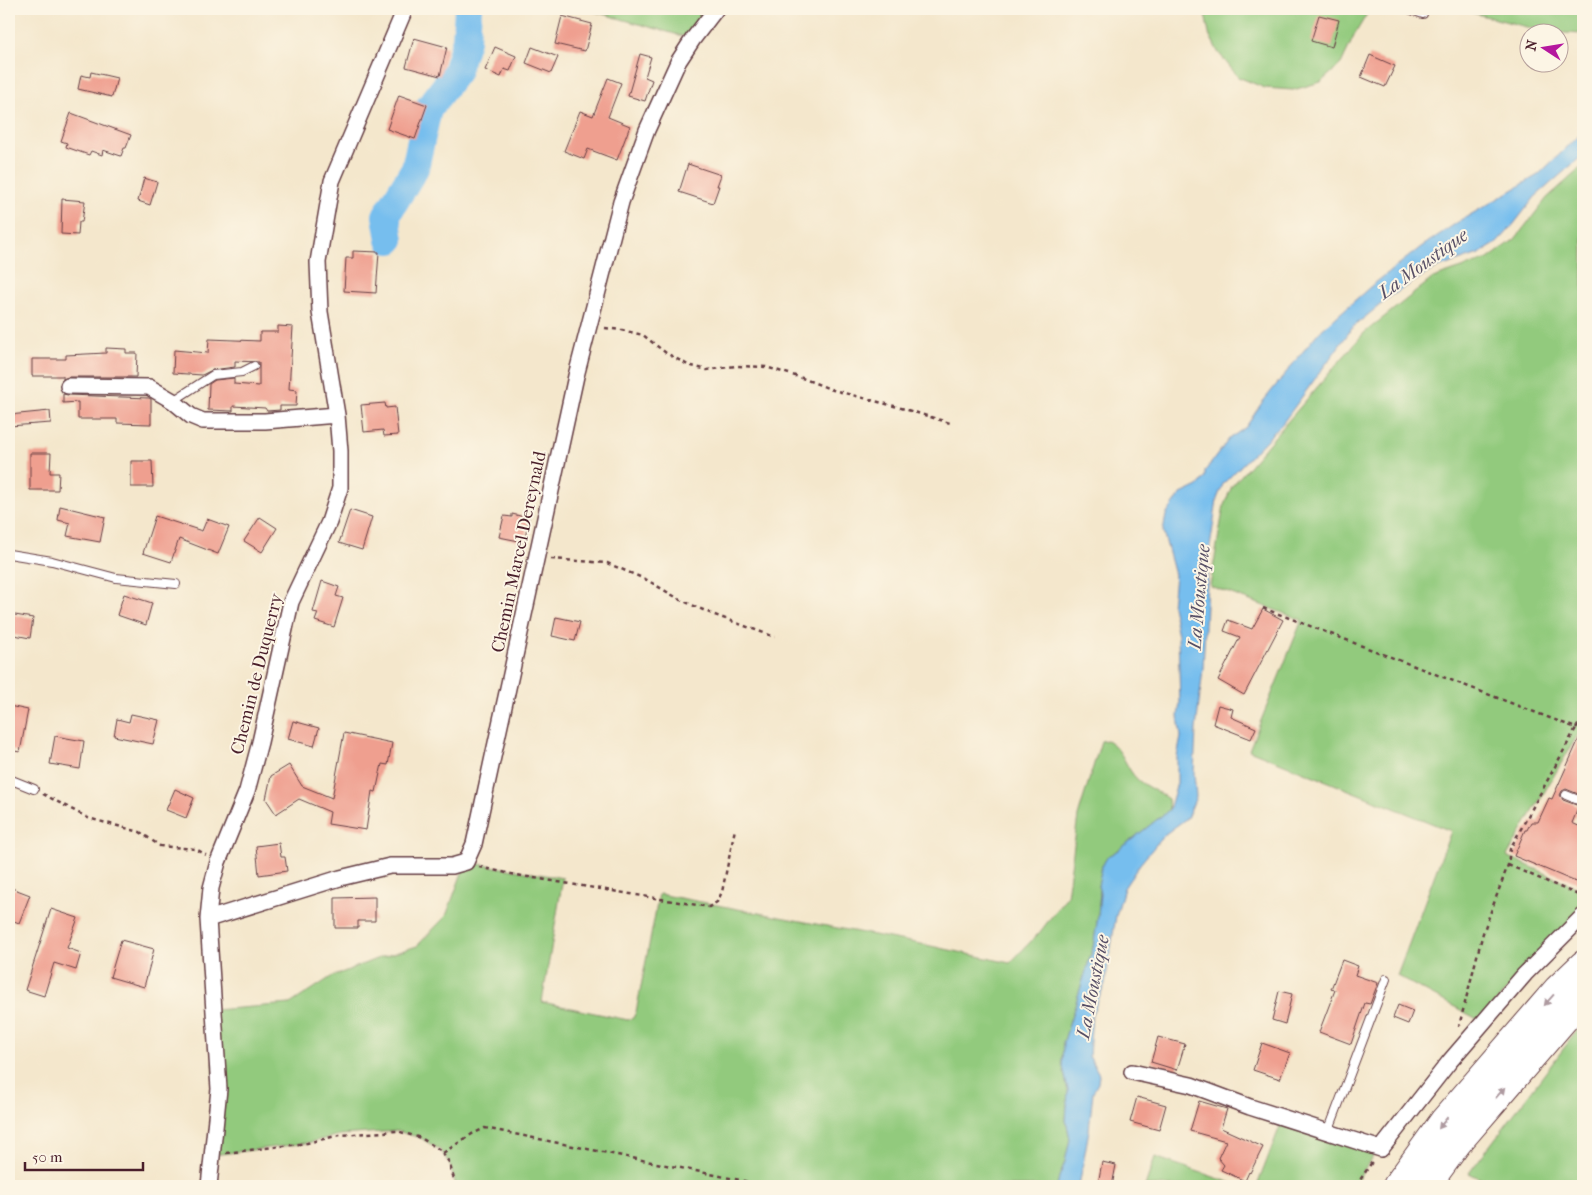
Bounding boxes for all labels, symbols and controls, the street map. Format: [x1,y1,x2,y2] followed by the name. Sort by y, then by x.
[1520,22,1570,72] north arrow
[1522,38,1541,52] text: N
[1372,223,1473,305] water label: La Moustique
[487,449,551,655] street label: Chemin Marcel Dereynald
[1183,542,1215,652] water label: La Moustique
[227,590,288,757] street label: Chemin de Duquerry
[1072,932,1114,1043] water label: La Moustique
[1544,993,1555,1006] one-way arrow
[1494,1087,1505,1100] one-way arrow
[1438,1116,1449,1129] one-way arrow
[25,1140,142,1172] scale bar
[32,1148,63,1166] text: 50 m

